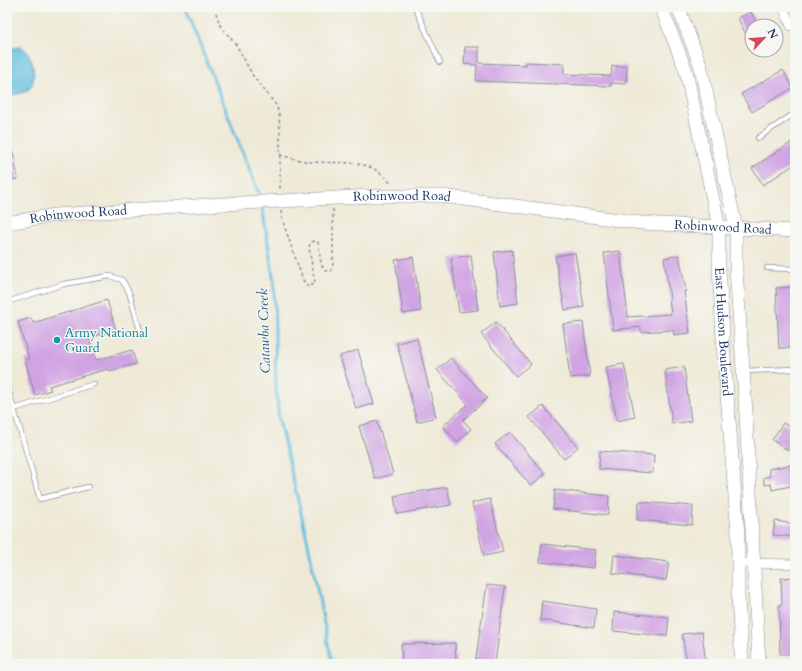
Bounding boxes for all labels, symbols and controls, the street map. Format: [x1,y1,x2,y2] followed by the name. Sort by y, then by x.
[744,18,784,58] north arrow
[764,26,782,42] text: N
[353,187,452,206] street label: Robinwood Road
[28,201,128,228] street label: Robinwood Road
[674,216,772,239] street label: Robinwood Road
[710,267,736,397] street label: East Hudson Boulevard
[253,288,275,374] water label: Catawba Creek
[65,324,149,357] place label: Army National Guard
[52,335,62,345] marker: Army National Guard

